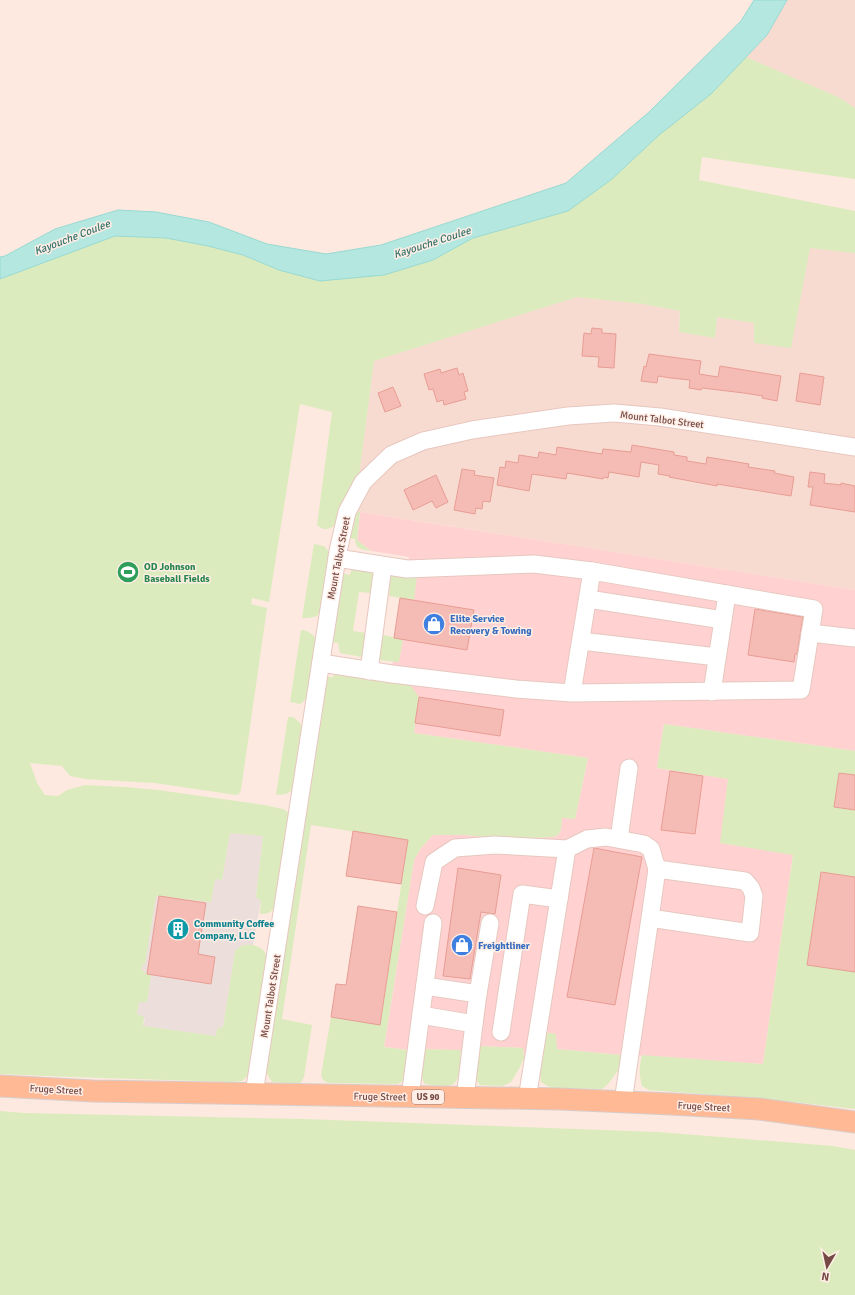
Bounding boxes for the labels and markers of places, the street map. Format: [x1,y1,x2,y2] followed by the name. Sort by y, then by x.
[115,559,141,585] sports icon: OD Johnson Baseball Fields
[144,561,210,585] place label: OD Johnson Baseball Fields
[421,611,447,637] shop icon: Elite Service Recovery & Towing
[450,613,532,637] place label: Elite Service Recovery & Towing
[165,916,191,942] building icon: Community Coffee Company, LLC
[194,918,274,942] place label: Community Coffee Company, LLC
[449,932,475,958] shop icon: Freightliner
[478,940,530,952] place label: Freightliner

